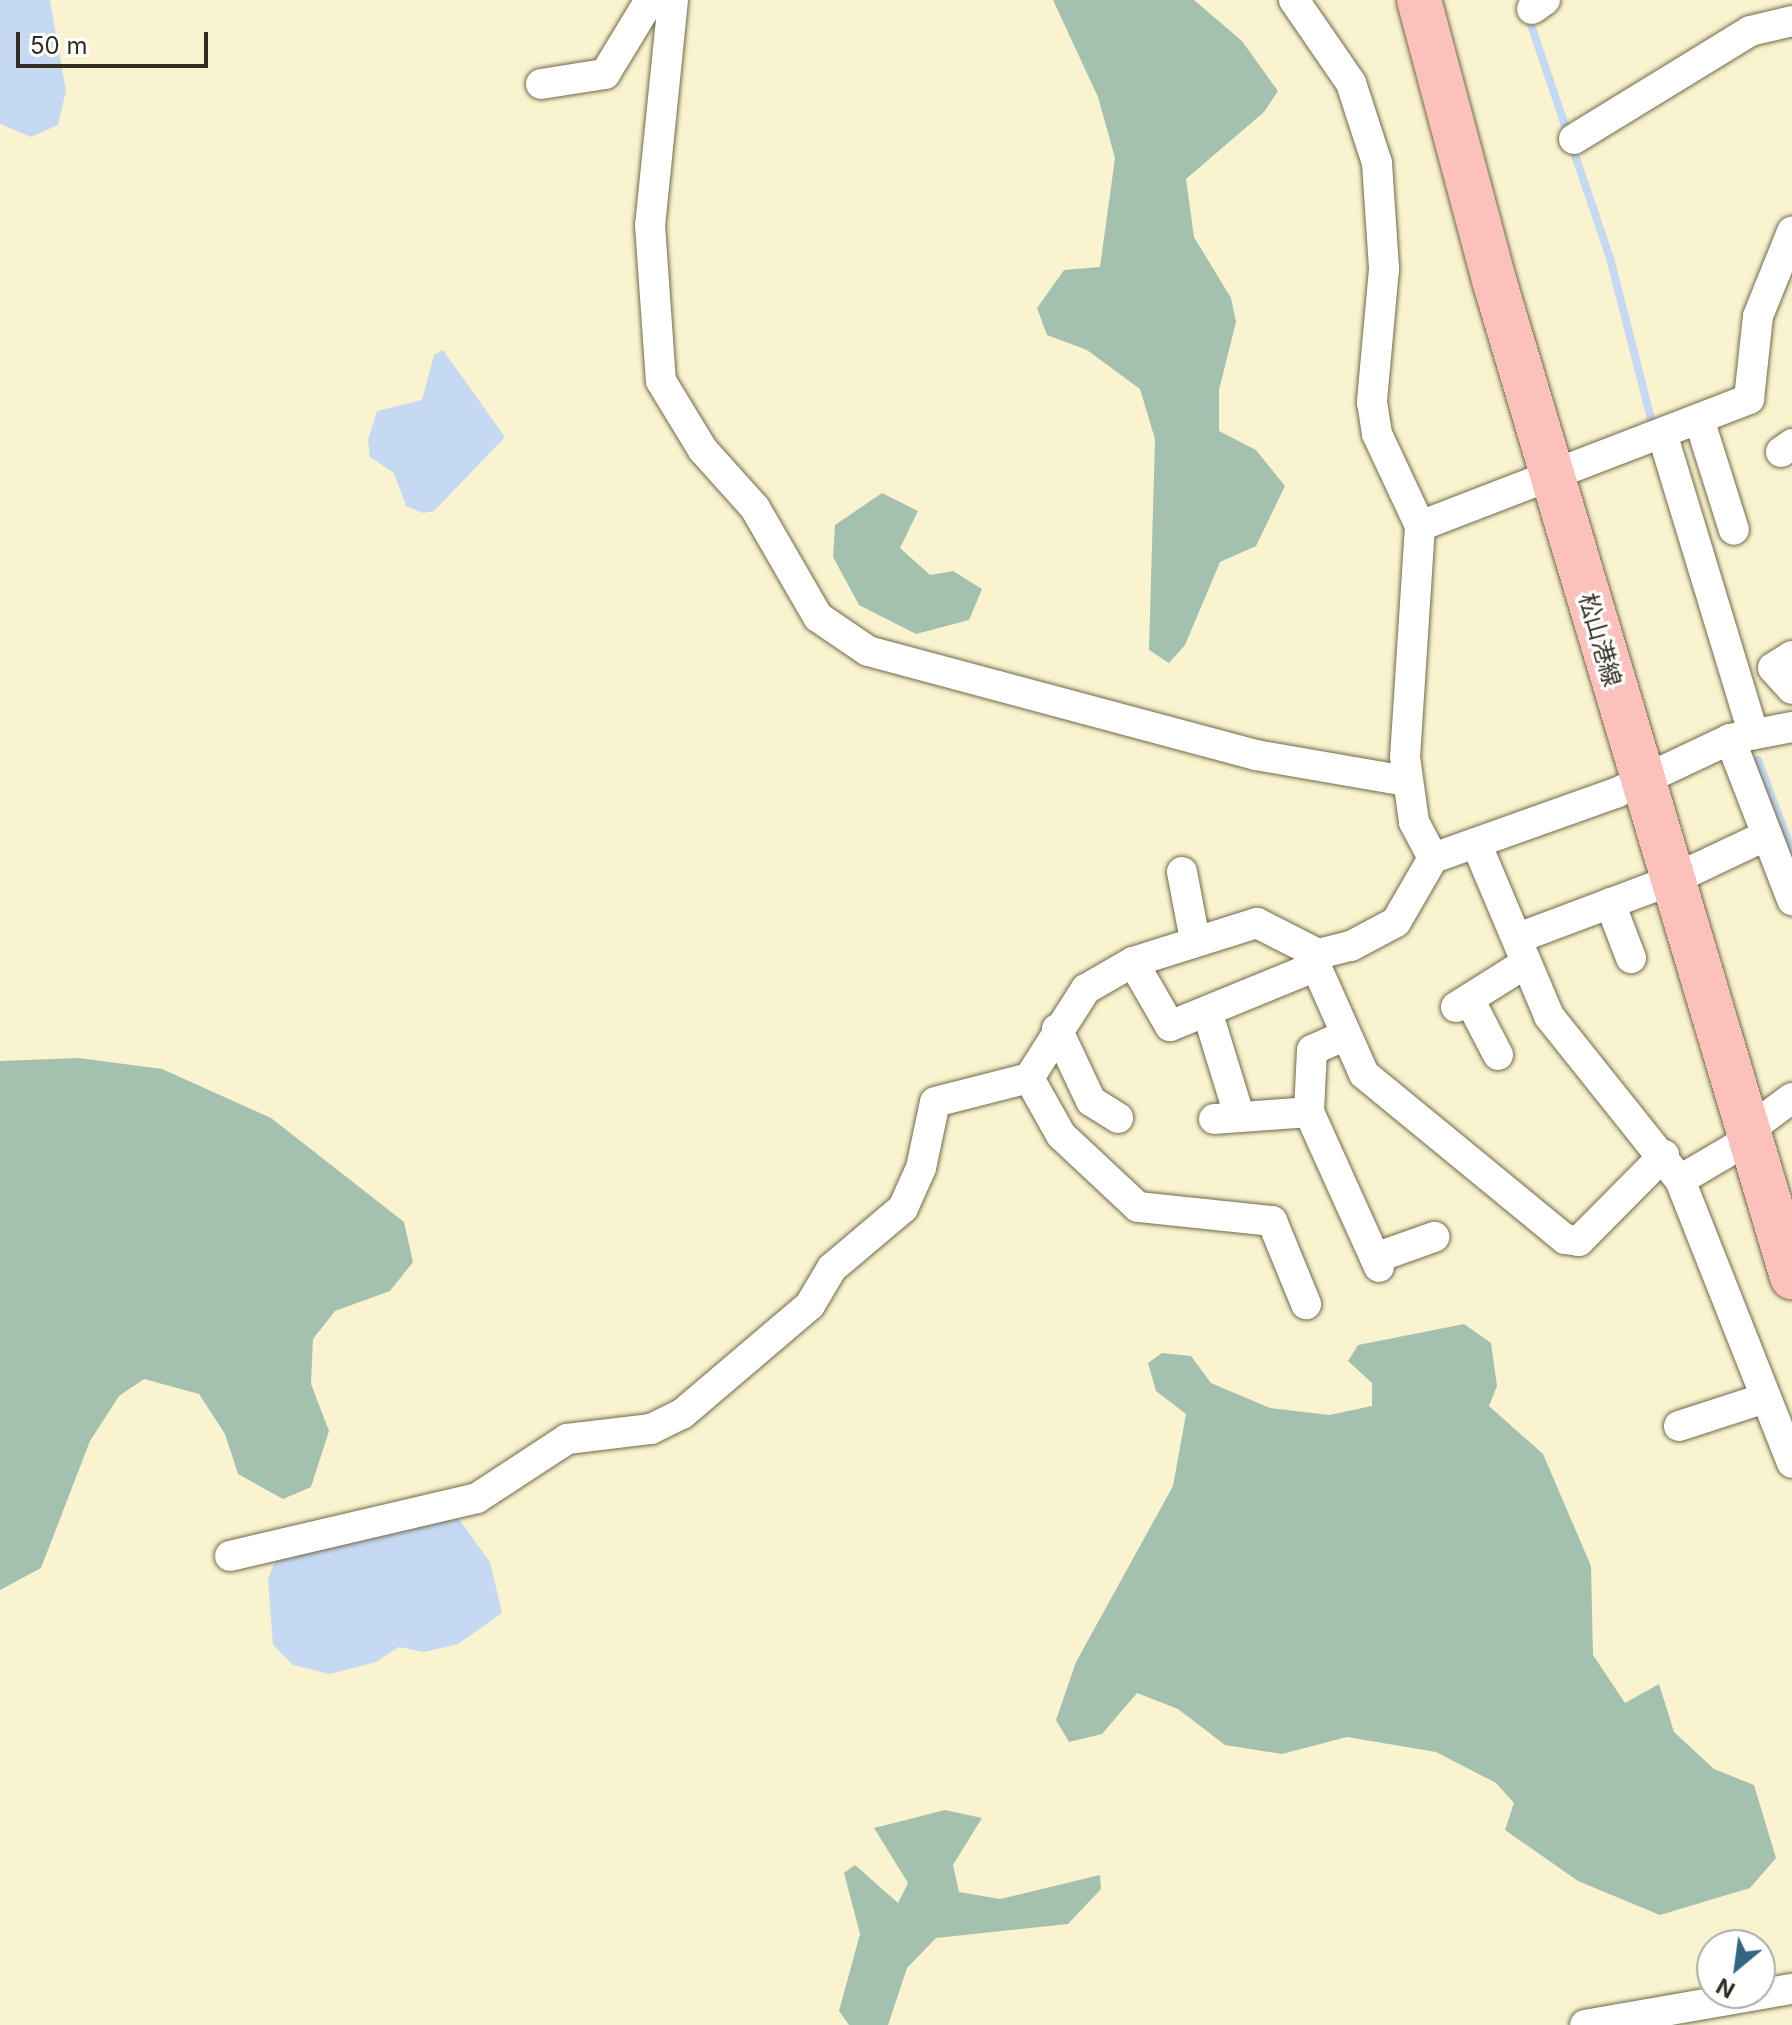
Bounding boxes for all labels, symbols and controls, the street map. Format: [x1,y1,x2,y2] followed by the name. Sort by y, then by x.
[20,16,212,66] scale bar
[30,31,88,60] text: 50 m
[1573,590,1627,690] street label: 松山港線
[1696,1929,1776,2009] north arrow
[1712,1973,1739,2004] text: N

